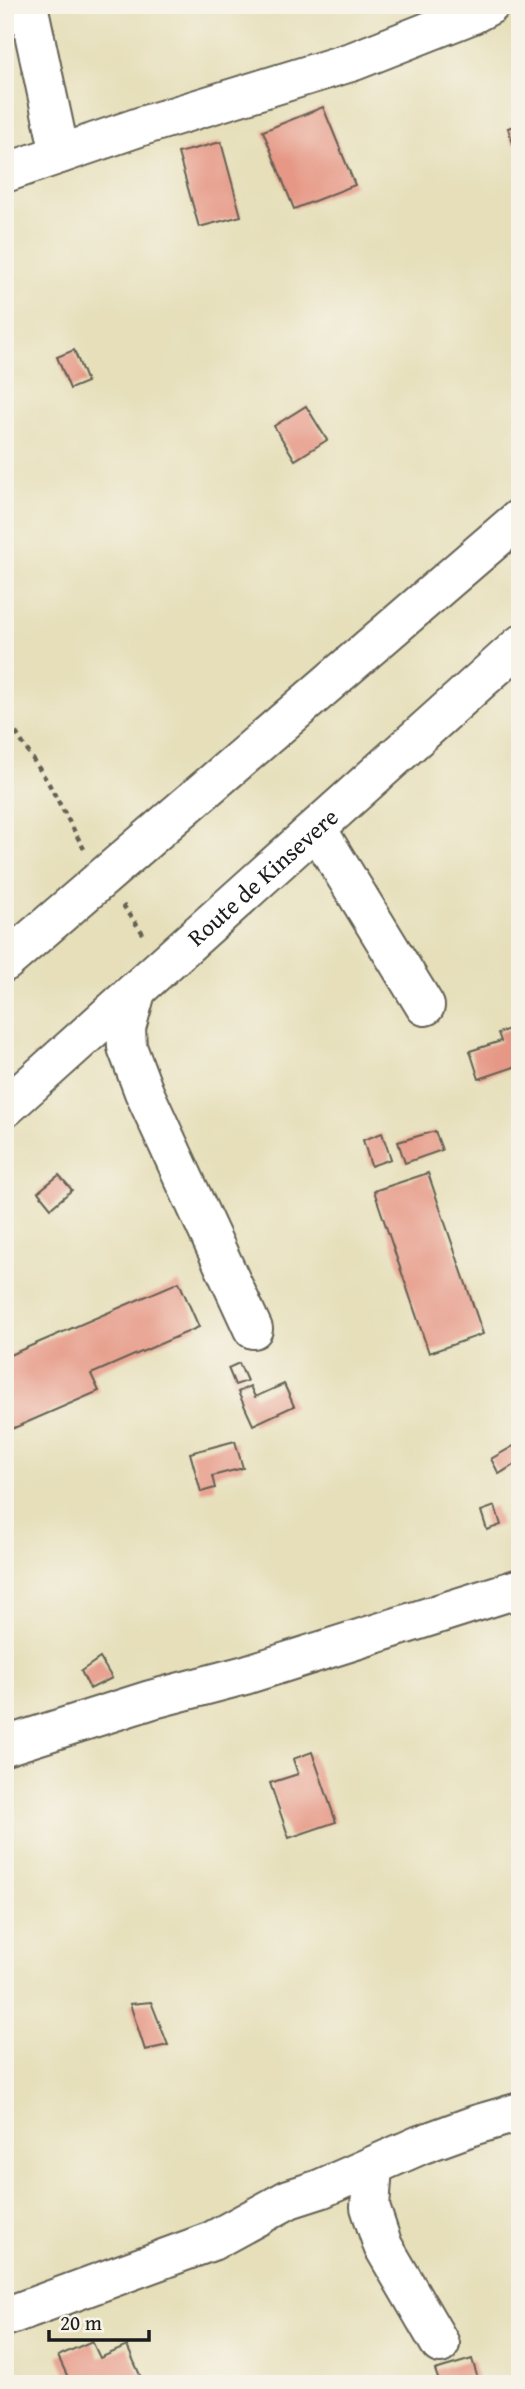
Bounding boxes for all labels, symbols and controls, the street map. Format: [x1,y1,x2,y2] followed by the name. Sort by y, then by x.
[179,799,345,954] street label: Route de Kinsevere
[49,2298,149,2342] scale bar
[60,2307,102,2338] text: 20 m

